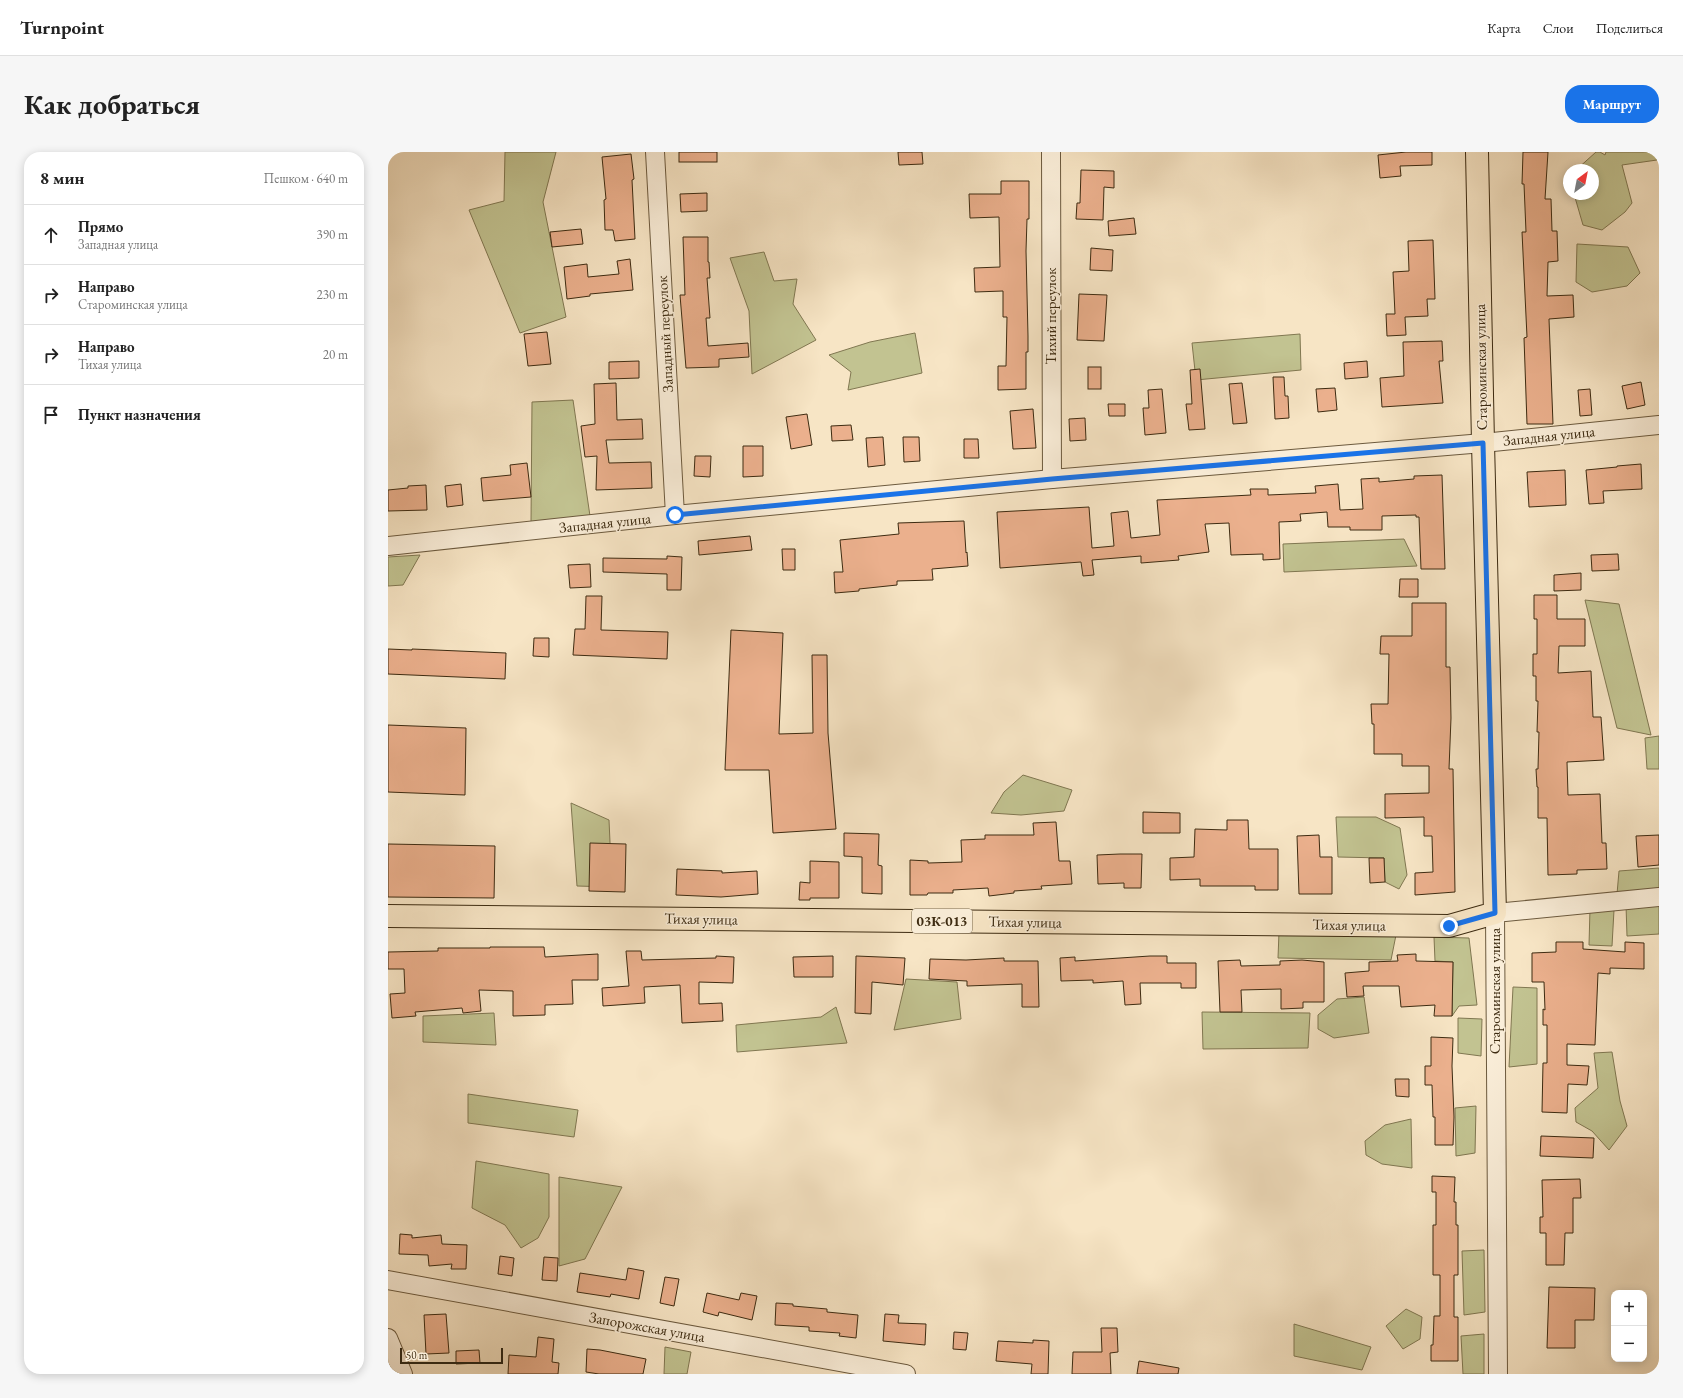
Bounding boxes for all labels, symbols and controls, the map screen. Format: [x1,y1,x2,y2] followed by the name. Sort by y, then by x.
[20,15,104,40] text: Turnpoint
[1487,19,1521,37] text: Карта
[1543,19,1574,37] text: Слои
[1596,19,1663,37] text: Поделиться
[1565,85,1659,123] button: Маршрут
[24,86,200,122] text: Как добраться
[1563,164,1599,200] north arrow
[40,167,84,189] text: 8 мин
[264,170,348,187] text: Пешком · 640 m
[78,217,123,236] text: Прямо
[40,224,62,246] icon: ahead
[317,226,348,243] text: 390 m
[78,236,158,253] text: Западная улица
[1041,268,1060,364] street label: Тихий переулок
[652,275,677,393] street label: Западный переулок
[78,277,135,296] text: Направо
[40,284,62,306] icon: right
[317,286,348,303] text: 230 m
[78,296,188,313] text: Староминская улица
[1470,304,1491,430] street label: Староминская улица
[78,337,135,356] text: Направо
[40,344,62,366] icon: right
[323,346,348,363] text: 20 m
[78,356,142,373] text: Тихая улица
[40,404,62,426] icon: arrive
[78,405,201,424] text: Пункт назначения
[1502,421,1596,450] street label: Западная улица
[666,506,684,524] route start
[558,508,652,537] street label: Западная улица
[664,908,738,929] street label: Тихая улица
[912,909,972,933] road number: 03К-013
[988,911,1062,932] street label: Тихая улица
[1312,914,1386,935] street label: Тихая улица
[1440,917,1458,935] route end
[1485,928,1504,1054] street label: Староминская улица
[1611,1290,1647,1362] map controls
[1611,1290,1647,1326] button: +
[588,1307,706,1346] street label: Запорожская улица
[1611,1326,1647,1362] button: −
[400,1346,503,1365] scale bar
[406,1348,427,1362] text: 50 m

